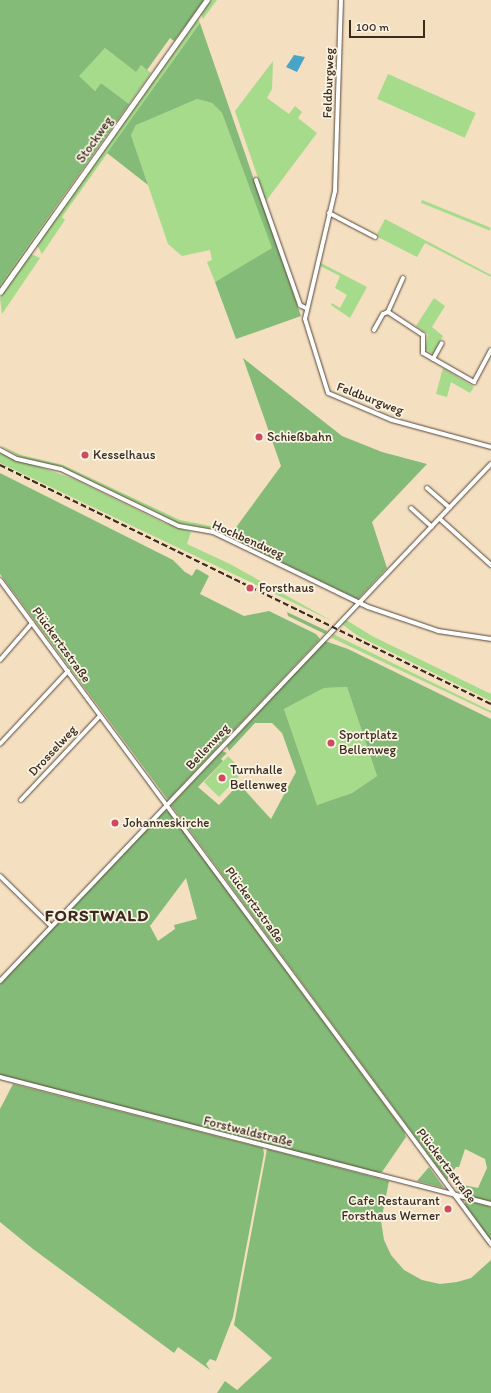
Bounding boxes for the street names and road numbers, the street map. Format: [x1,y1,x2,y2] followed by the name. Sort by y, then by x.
[320,47,338,119] street label: Feldburgweg
[73,114,117,166] street label: Stockweg
[334,379,406,419] street label: Feldburgweg
[209,517,287,563] street label: Hochbendweg
[28,604,94,686] street label: Plückertzstraße
[183,721,233,773] street label: Bellenweg
[26,722,80,780] street label: Drosselweg
[221,864,287,946] street label: Plückertzstraße
[202,1113,294,1151] street label: Forstwaldstraße
[413,1125,479,1207] street label: Plückertzstraße

